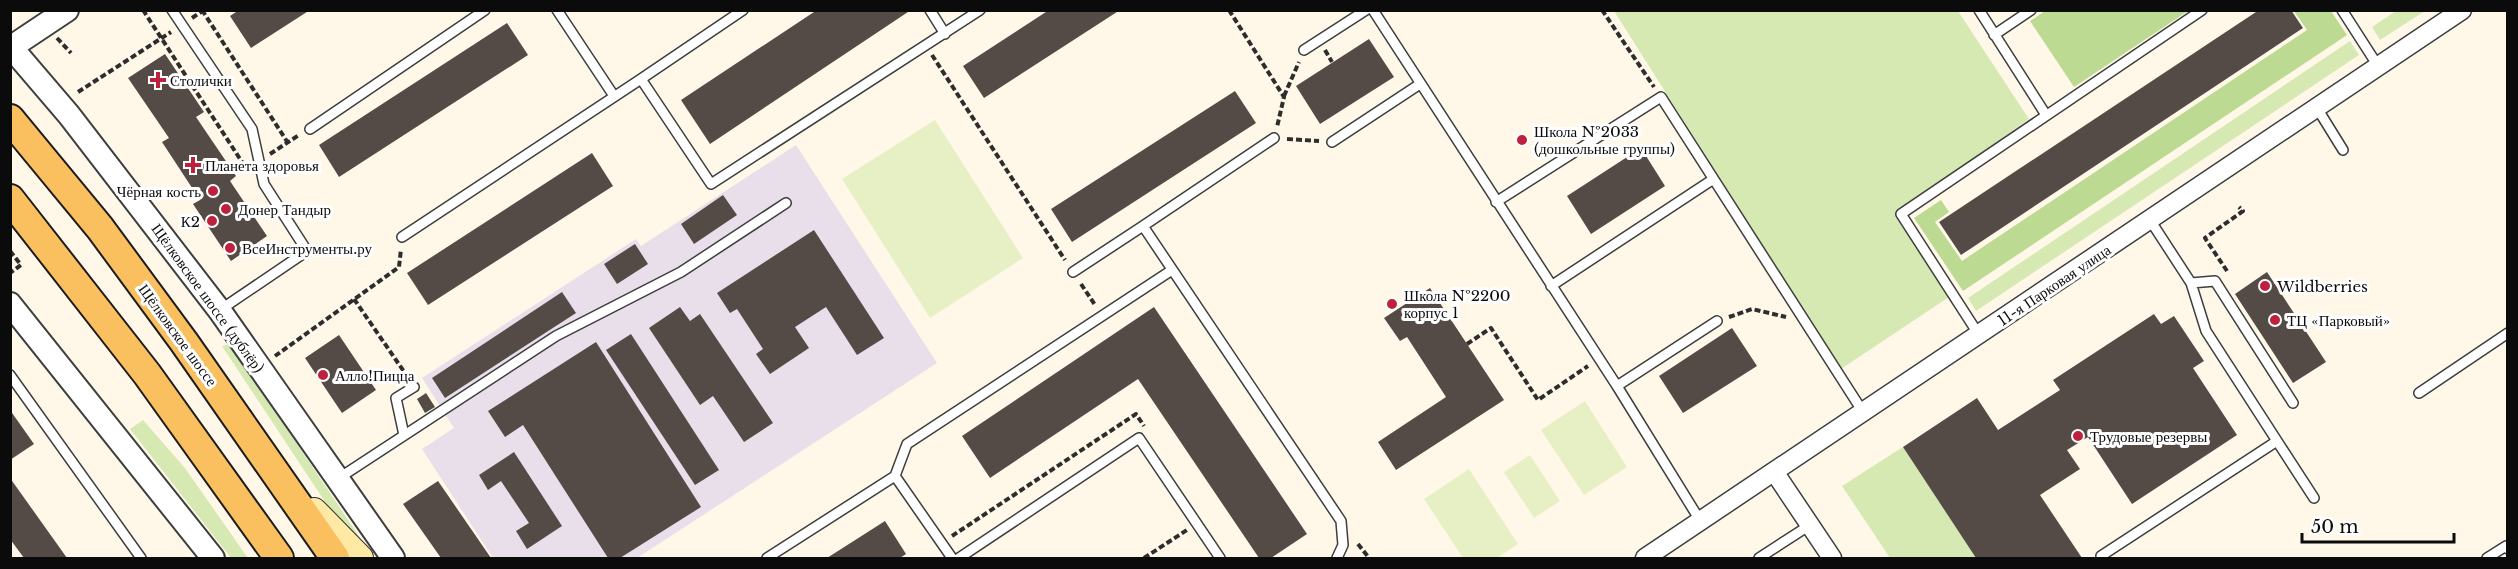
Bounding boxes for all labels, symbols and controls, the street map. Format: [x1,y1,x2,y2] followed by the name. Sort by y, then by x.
[170,71,232,90] place label: Столички
[151,73,165,87] marker: Столички
[1534,122,1675,158] place label: Школа №2033 (дошкольные группы)
[1515,133,1529,147] marker: Школа №2033 (дошкольные группы)
[205,156,319,175] place label: Планета здоровья
[186,158,200,172] marker: Планета здоровья
[117,182,201,201] place label: Чёрная кость
[206,184,220,198] marker: Чёрная кость
[238,200,331,219] place label: Донер Тандыр
[219,202,233,216] marker: Донер Тандыр
[181,212,200,231] place label: К2
[205,214,219,228] marker: К2
[148,220,268,376] street label: Щёлковское шоссе (дублёр)
[242,239,372,258] place label: ВсеИнструменты.ру
[1994,240,2114,330] street label: 11-я Парковая улица
[223,241,237,255] marker: ВсеИнструменты.ру
[2276,277,2368,296] place label: Wildberries
[2258,279,2272,293] marker: Wildberries
[135,280,221,390] street label: Щёлковское шоссе
[1404,286,1511,322] place label: Школа №2200 корпус 1
[1385,297,1399,311] marker: Школа №2200 корпус 1
[2287,311,2390,330] place label: ТЦ «Парковый»
[2268,313,2282,327] marker: ТЦ «Парковый»
[335,366,415,385] place label: Алло!Пицца
[316,368,330,382] marker: Алло!Пицца
[2090,427,2207,446] place label: Трудовые резервы
[2071,429,2085,443] marker: Трудовые резервы
[2302,506,2454,544] scale bar
[2311,516,2359,538] text: 50 m

